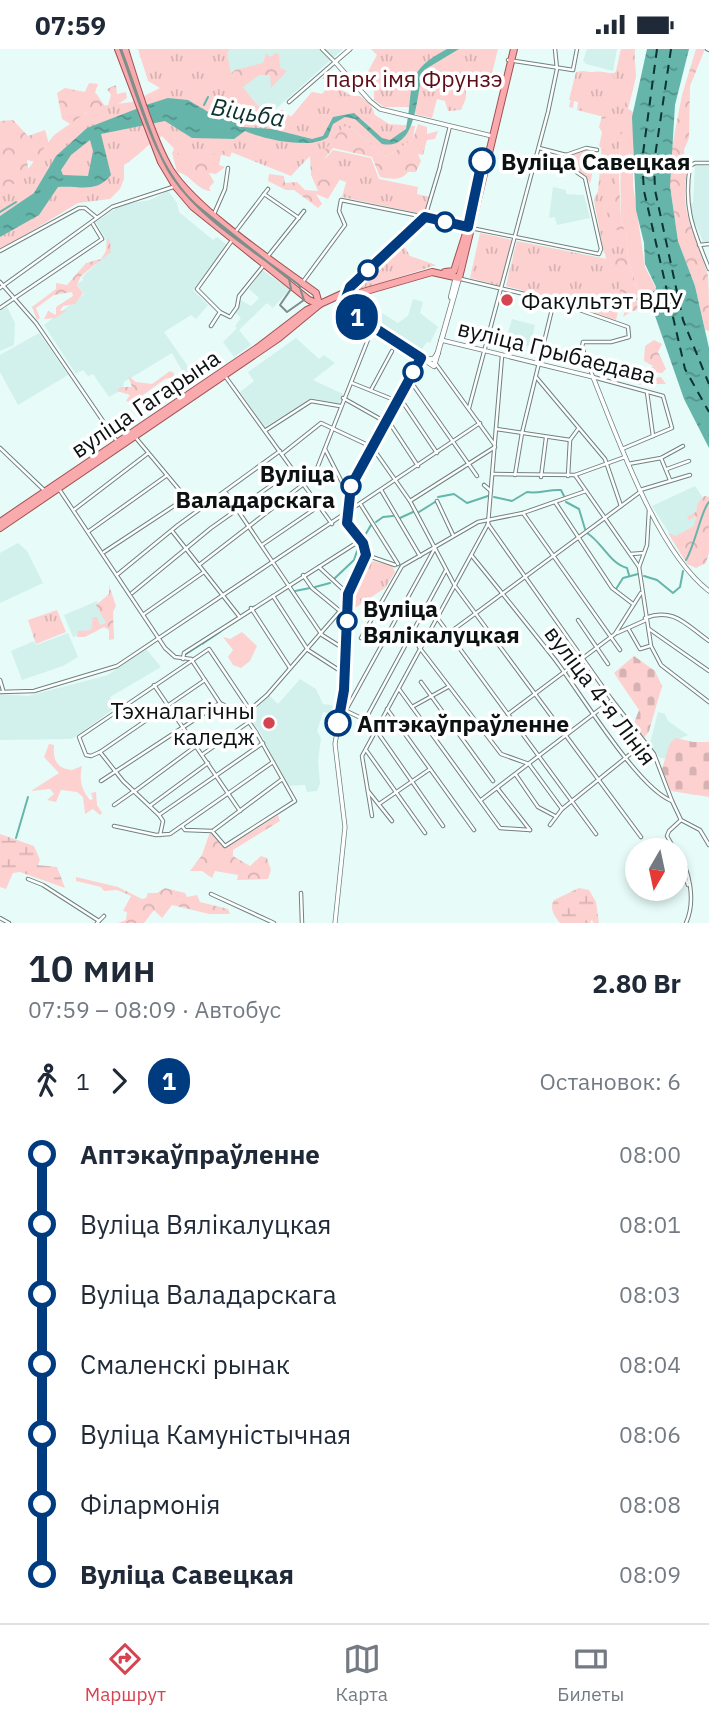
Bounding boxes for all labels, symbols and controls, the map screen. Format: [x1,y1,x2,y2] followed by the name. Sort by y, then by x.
[35,8,106,42] text: 07:59
[325,63,503,93] park label: парк імя Фрунзэ
[209,90,287,134] water label: Віцьба
[501,146,690,176] place label: Вуліца Савецкая
[469,148,495,174] marker: Вуліца Савецкая
[435,212,455,232] unlabelled marker
[358,260,378,280] unlabelled marker
[521,285,683,315] place label: Факультэт ВДУ
[499,292,515,308] marker: Факультэт ВДУ
[334,294,380,340] line badge: 1
[350,301,364,333] text: 1
[455,312,659,390] street label: вуліца Грыбаедава
[65,342,225,464] street label: вуліца Гагарына
[403,362,423,382] unlabelled marker
[176,458,335,514] place label: Вуліца Валадарскага
[341,476,361,496] marker: Вуліца Валадарскага
[363,593,520,649] place label: Вуліца Вялікалуцкая
[337,611,357,631] marker: Вуліца Вялікалуцкая
[539,619,663,771] street label: вуліца 4-я Лінія
[110,695,255,751] place label: Тэхналагічны каледж
[357,708,569,738] place label: Аптэкаўпраўленне
[325,710,351,736] marker: Аптэкаўпраўленне
[261,715,277,731] marker: Тэхналагічны каледж
[625,838,688,901] north arrow
[625,838,688,901] map controls
[28,943,156,992] text: 10 мин
[592,966,681,1000] text: 2.80 Br
[28,994,281,1024] text: 07:59 – 08:09 · Автобус
[28,1062,66,1100] icon: walk
[100,1062,138,1100] icon: forward
[162,1065,176,1097] text: 1
[76,1066,90,1096] text: 1
[540,1066,681,1096] text: Остановок: 6
[80,1137,320,1171] text: Аптэкаўпраўленне
[619,1139,681,1169] text: 08:00
[80,1207,332,1241] text: Вуліца Вялікалуцкая
[619,1209,681,1239] text: 08:01
[80,1277,337,1311] text: Вуліца Валадарскага
[619,1279,681,1309] text: 08:03
[80,1347,290,1381] text: Смаленскі рынак
[619,1349,681,1379] text: 08:04
[80,1417,351,1451] text: Вуліца Камуністычная
[619,1419,681,1449] text: 08:06
[80,1487,220,1521] text: Філармонія
[619,1489,681,1519] text: 08:08
[80,1557,294,1591] text: Вуліца Савецкая
[619,1559,681,1589] text: 08:09
[85,1640,166,1706] tab: Маршрут
[336,1640,388,1706] tab: Карта
[557,1640,624,1706] tab: Билеты

